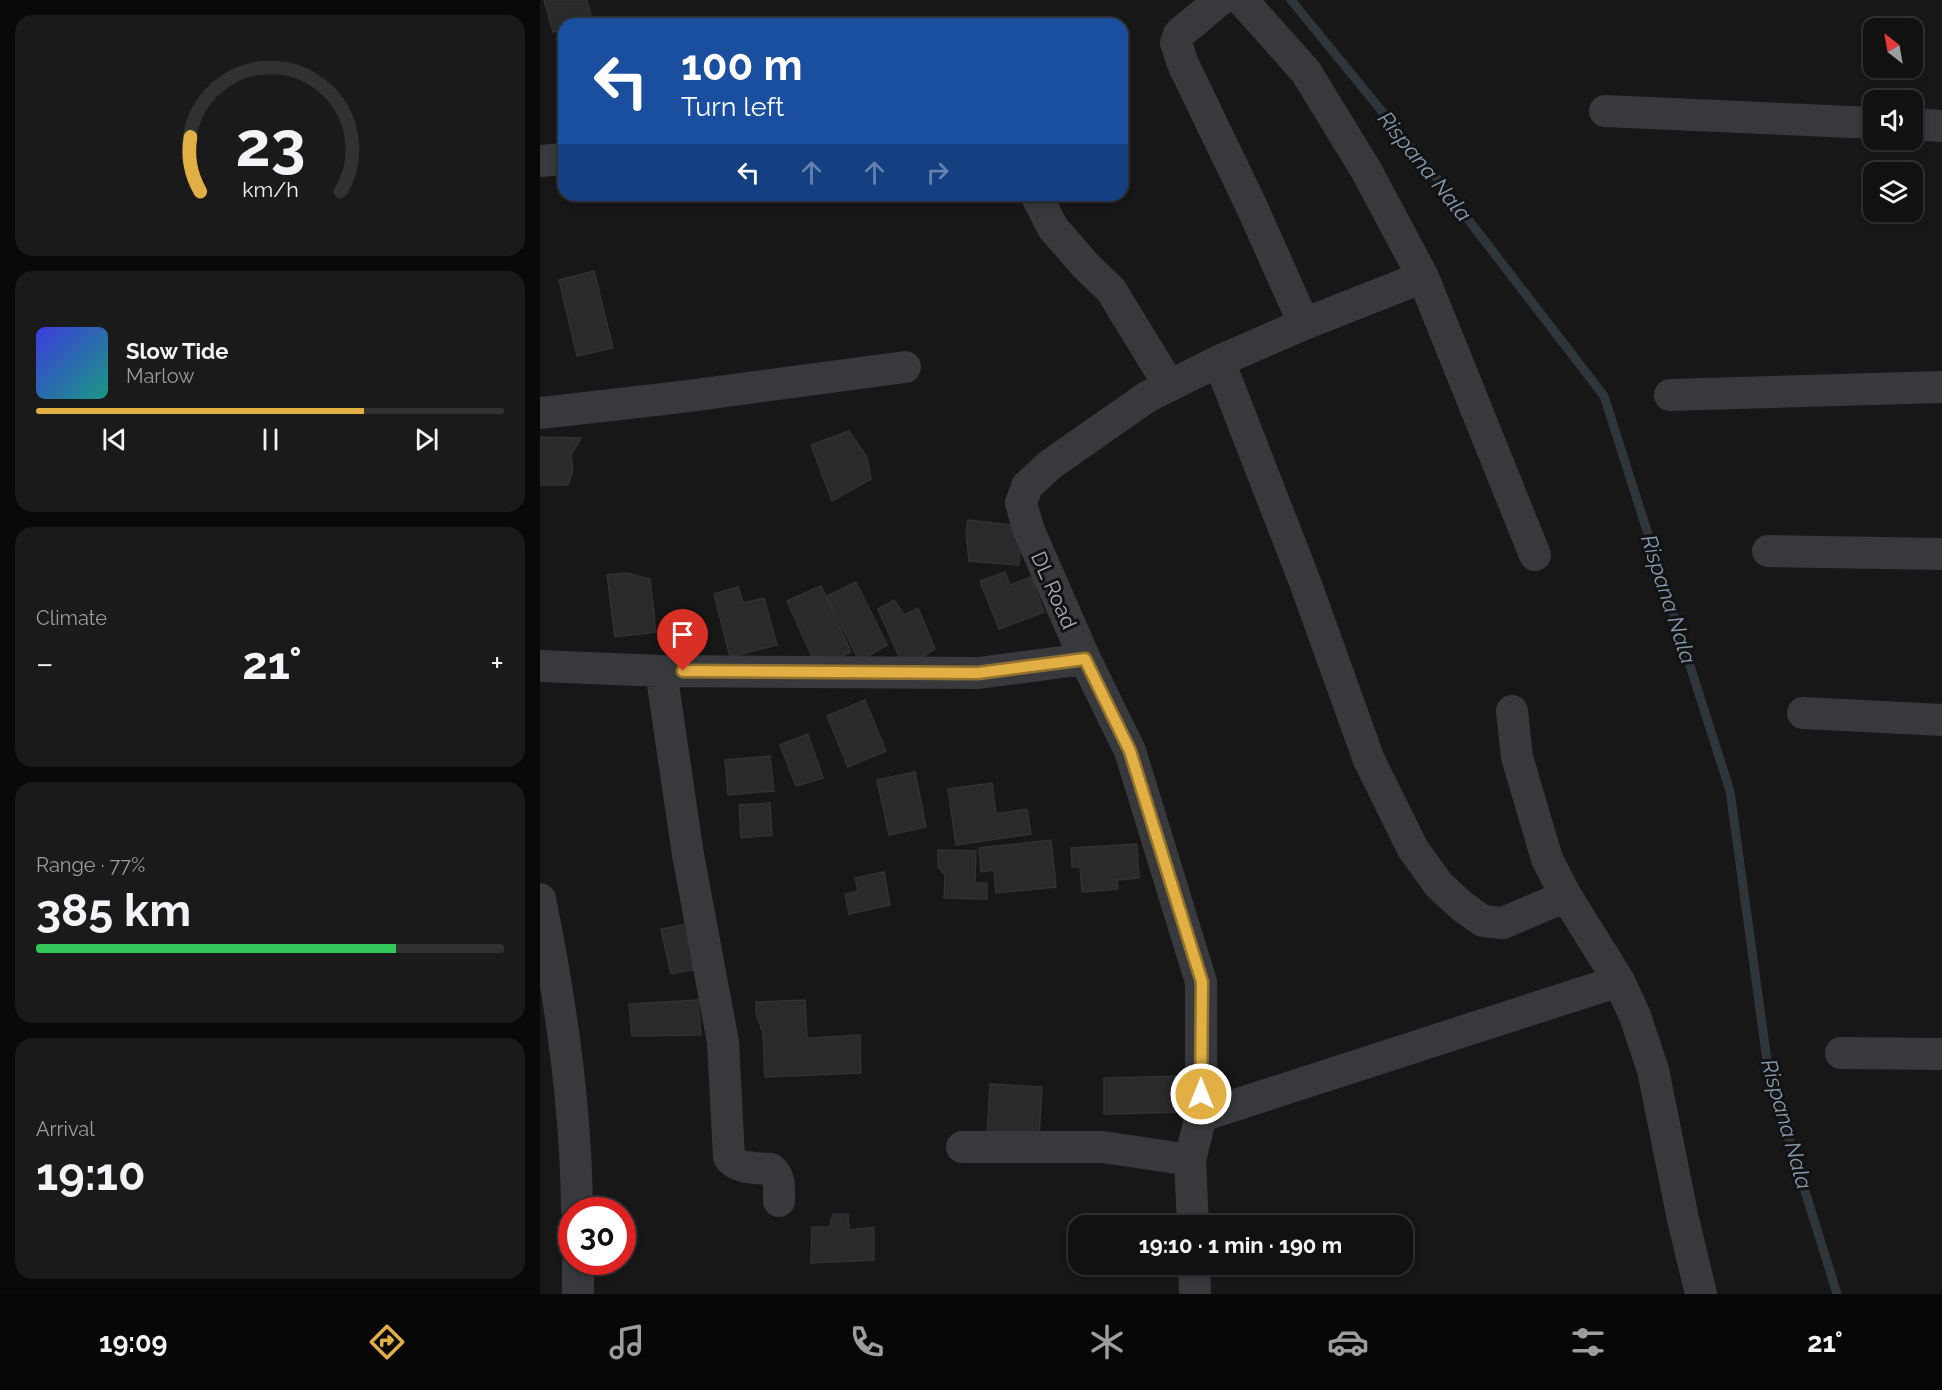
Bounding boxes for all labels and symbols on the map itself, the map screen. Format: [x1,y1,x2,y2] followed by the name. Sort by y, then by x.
[1863,18,1923,78] north arrow
[1373,106,1477,226] water label: Rispana Nala
[1636,531,1702,667] water label: Rispana Nala
[1026,547,1082,633] street label: DL Road
[657,609,708,671] pin
[1756,1056,1818,1192] water label: Rispana Nala
[1169,1062,1233,1126] position arrow
[558,1197,636,1275] speed limit sign: 30

